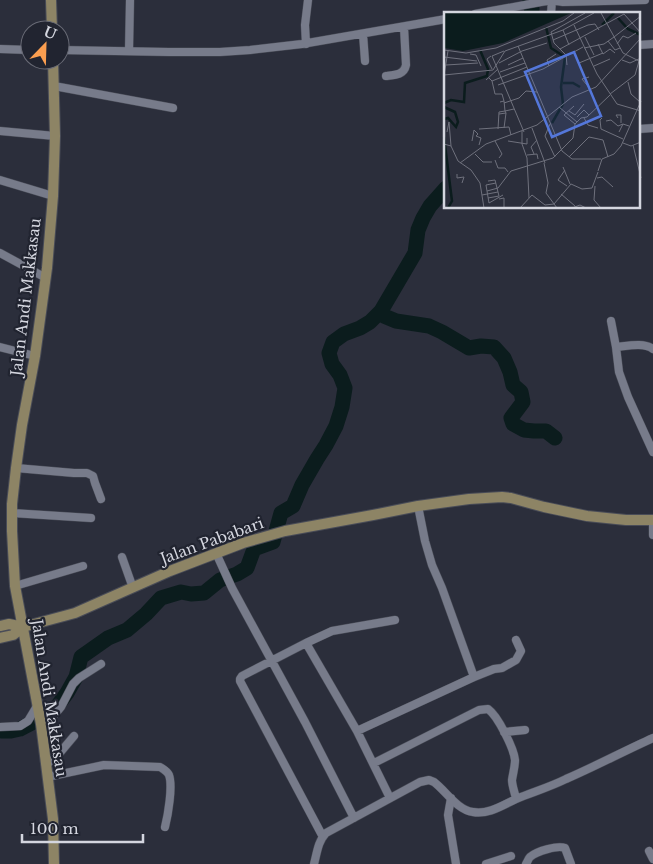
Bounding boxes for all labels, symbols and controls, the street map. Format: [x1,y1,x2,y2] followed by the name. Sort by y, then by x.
[444,12,640,209] inset map
[20,20,70,70] north arrow
[41,22,60,44] text: U
[6,217,45,379] street label: Jalan Andi Makkasau
[156,513,266,569] street label: Jalan Pababari
[27,616,71,778] street label: Jalan Andi Makkasau
[22,812,144,844] scale bar
[30,819,79,838] text: 100 m

